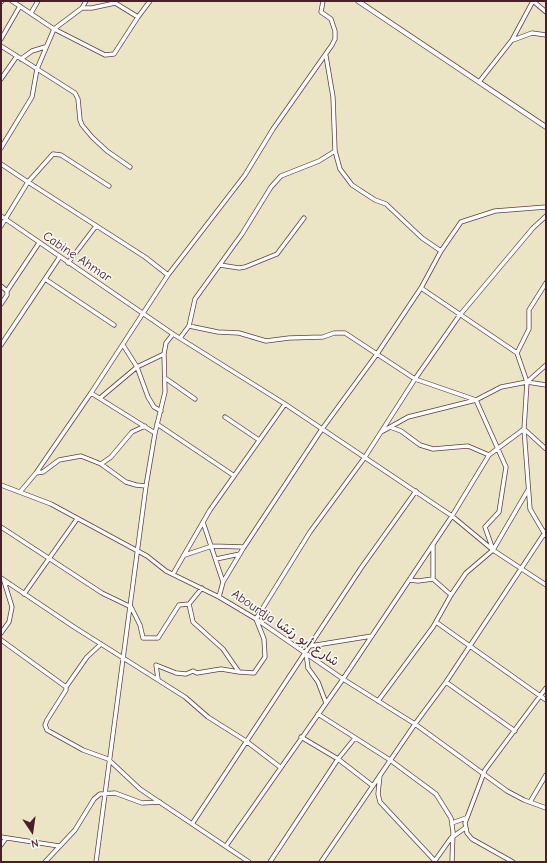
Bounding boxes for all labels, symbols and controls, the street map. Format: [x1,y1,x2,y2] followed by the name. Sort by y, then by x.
[40,228,114,286] street label: Cabine Ahmar
[228,586,342,670] street label: Abourdja شارع أبو رتشا
[12,811,52,851] north arrow
[30,836,40,850] text: N

